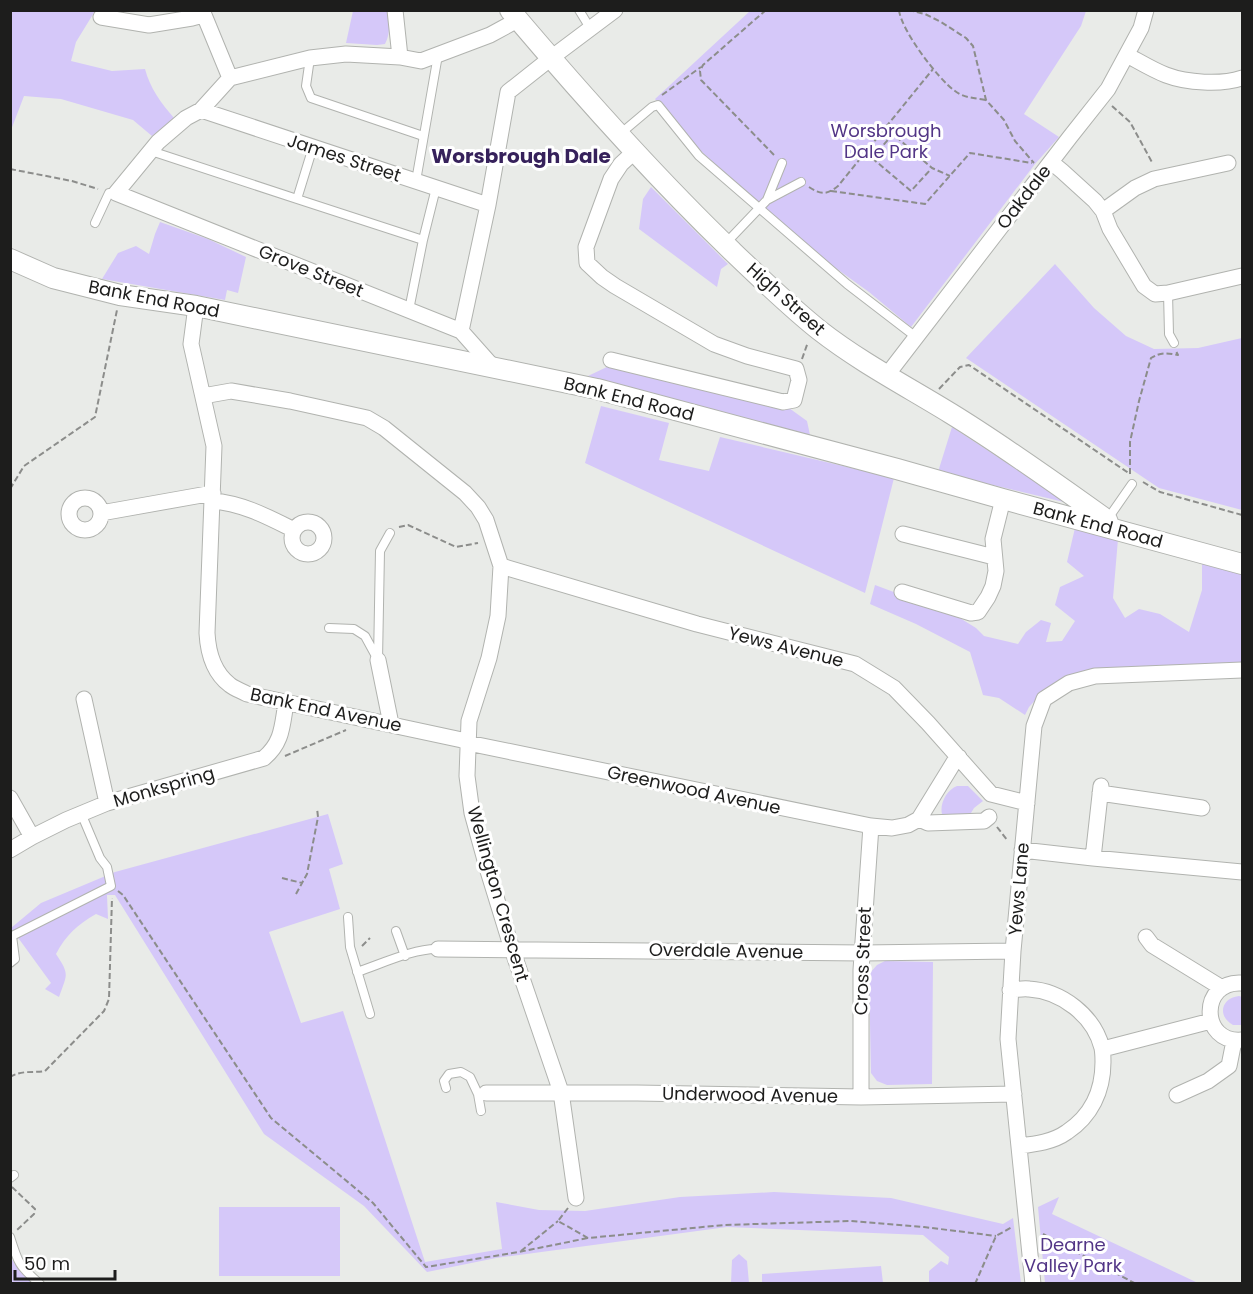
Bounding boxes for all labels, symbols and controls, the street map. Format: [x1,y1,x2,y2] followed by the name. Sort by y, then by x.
[831,118,941,164] park label: Worsbrough Dale Park
[284,127,404,188] street label: James Street
[431,142,611,170] district label: Worsbrough Dale
[991,159,1057,234] street label: Oakdale
[255,238,367,303] street label: Grove Street
[742,257,831,341] street label: High Street
[86,274,222,323] street label: Bank End Road
[561,370,697,427] street label: Bank End Road
[1031,495,1166,554] street label: Bank End Road
[726,620,847,673] street label: Yews Avenue
[248,681,404,738] street label: Bank End Avenue
[605,759,783,820] street label: Greenwood Avenue
[110,760,217,813] street label: Monkspring
[461,803,535,985] street label: Wellington Crescent
[1002,841,1035,937] street label: Yews Lane
[848,906,877,1016] street label: Cross Street
[649,937,803,964] street label: Overdale Avenue
[662,1080,838,1109] street label: Underwood Avenue
[1024,1232,1123,1278] park label: Dearne Valley Park
[15,1243,116,1281] scale bar
[24,1251,70,1276] text: 50 m

